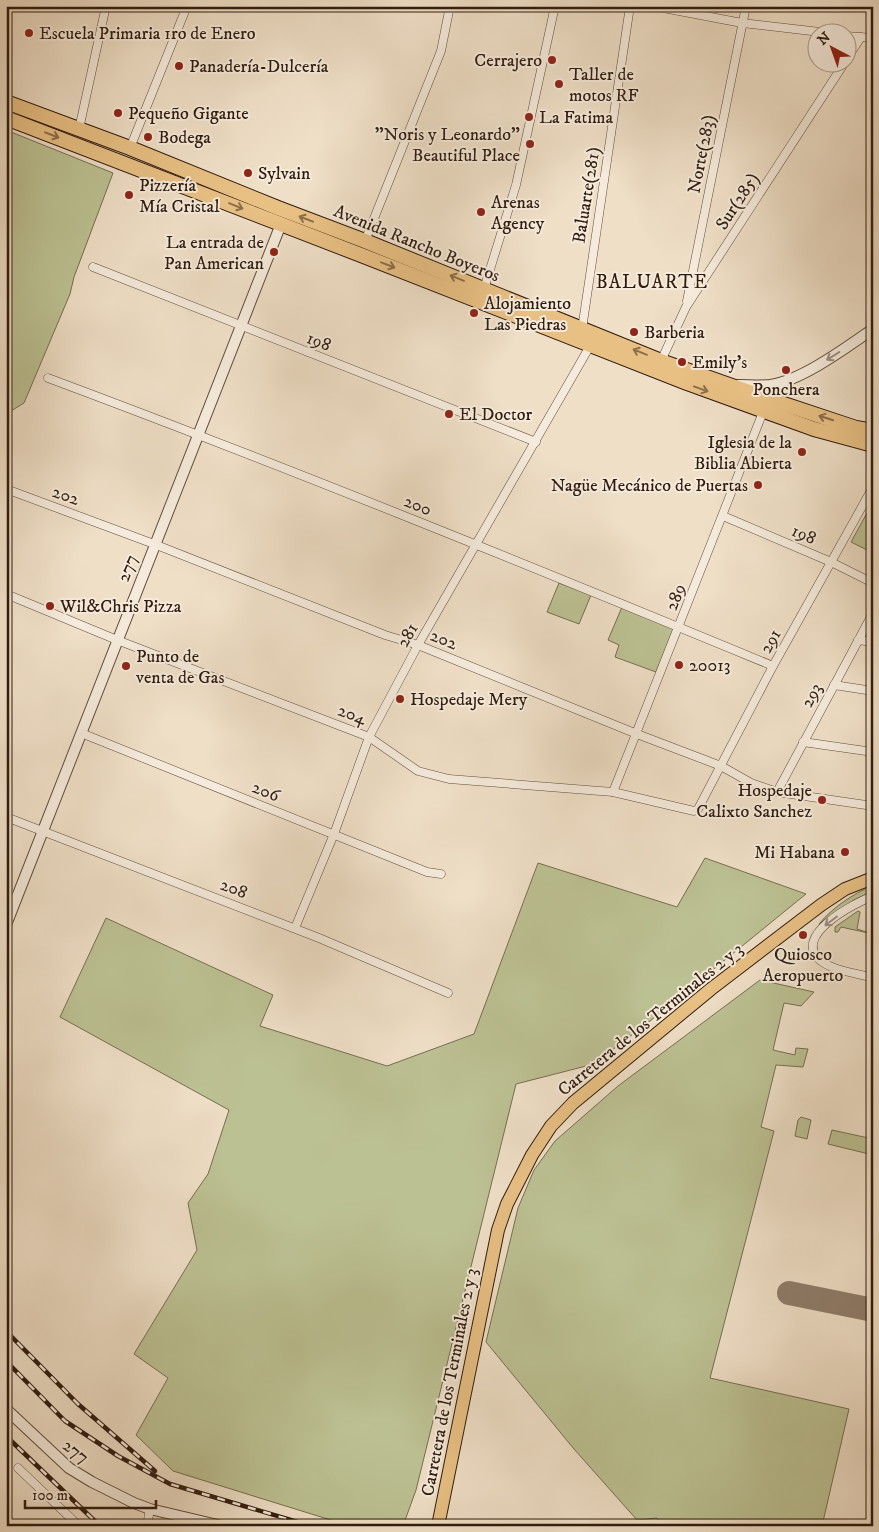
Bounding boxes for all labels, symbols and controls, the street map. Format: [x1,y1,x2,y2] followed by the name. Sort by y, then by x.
[806,22,856,72] north arrow
[39,23,256,45] place label: Escuela Primaria 1ro de Enero
[23,27,35,39] marker: Escuela Primaria 1ro de Enero
[814,28,835,50] text: N
[474,50,542,72] place label: Cerrajero
[546,54,558,66] marker: Cerrajero
[189,56,329,78] place label: Panadería-Dulcería
[173,60,185,72] marker: Panadería-Dulcería
[569,64,639,107] place label: Taller de motos RF
[553,78,565,90] marker: Taller de motos RF
[128,103,249,125] place label: Pequeño Gigante
[112,107,124,119] marker: Pequeño Gigante
[539,107,614,129] place label: La Fatima
[523,111,535,123] marker: La Fatima
[684,113,720,195] street label: Norte(283)
[375,124,520,167] place label: "Noris y Leonardo" Beautiful Place
[158,127,211,149] place label: Bodega
[44,131,59,140] one-way arrow
[142,131,154,143] marker: Bodega
[524,138,536,150] marker: "Noris y Leonardo" Beautiful Place
[569,145,605,245] street label: Baluarte(281)
[258,163,311,185] place label: Sylvain
[242,167,254,179] marker: Sylvain
[711,169,764,234] street label: Sur(285)
[139,175,220,218] place label: Pizzería Mía Cristal
[123,189,135,201] marker: Pizzería Mía Cristal
[491,192,545,235] place label: Arenas Agency
[330,201,503,287] street label: Avenida Rancho Boyeros
[228,202,243,211] one-way arrow
[475,206,487,218] marker: Arenas Agency
[298,213,313,222] one-way arrow
[164,232,265,275] place label: La entrada de Pan American
[268,246,280,258] marker: La entrada de Pan American
[379,261,395,270] one-way arrow
[596,271,708,294] district label: BALUARTE
[450,273,465,283] one-way arrow
[484,293,571,336] place label: Alojamiento Las Piedras
[468,307,480,319] marker: Alojamiento Las Piedras
[644,322,705,344] place label: Barberia
[628,326,640,338] marker: Barberia
[303,327,334,357] street label: 198
[633,347,648,357] one-way arrow
[692,352,747,374] place label: Emily's
[826,352,840,362] one-way arrow
[676,356,688,368] marker: Emily's
[780,364,792,376] marker: Ponchera
[752,379,820,401] place label: Ponchera
[693,385,709,394] one-way arrow
[459,404,532,426] place label: El Doctor
[443,408,455,420] marker: El Doctor
[818,413,834,423] one-way arrow
[694,432,792,475] place label: Iglesia de la Biblia Abierta
[796,446,808,458] marker: Iglesia de la Biblia Abierta
[551,475,748,497] place label: Nagüe Mecánico de Puertas
[752,479,764,491] marker: Nagüe Mecánico de Puertas
[49,481,82,511] street label: 202
[400,490,435,521] street label: 200
[788,520,819,550] street label: 198
[113,552,143,585] street label: 277
[661,581,691,614] street label: 289
[59,596,182,618] place label: Wil&Chris Pizza
[44,600,56,612] marker: Wil&Chris Pizza
[392,619,423,652] street label: 281
[427,625,461,655] street label: 202
[755,625,786,657] street label: 291
[135,646,224,689] place label: Punto de venta de Gas
[689,655,730,677] place label: 20013
[673,659,685,671] marker: 20013
[120,660,132,672] marker: Punto de venta de Gas
[796,679,827,711] street label: 293
[410,689,528,711] place label: Hospedaje Mery
[394,693,406,705] marker: Hospedaje Mery
[334,699,370,731] street label: 204
[249,777,283,808] street label: 206
[696,780,812,823] place label: Hospedaje Calixto Sanchez
[816,794,828,806] marker: Hospedaje Calixto Sanchez
[754,842,835,864] place label: Mi Habana
[839,846,851,858] marker: Mi Habana
[217,874,250,904] street label: 208
[825,915,838,926] one-way arrow
[797,929,809,941] marker: Quiosco Aeropuerto
[554,938,748,1101] street label: Carretera de los Terminales 2 y 3
[763,944,844,987] place label: Quiosco Aeropuerto
[417,1266,483,1498] street label: Carretera de los Terminales 2 y 3
[58,1435,93,1469] street label: 277
[25,1477,156,1509] scale bar
[32,1486,68,1505] text: 100 m

